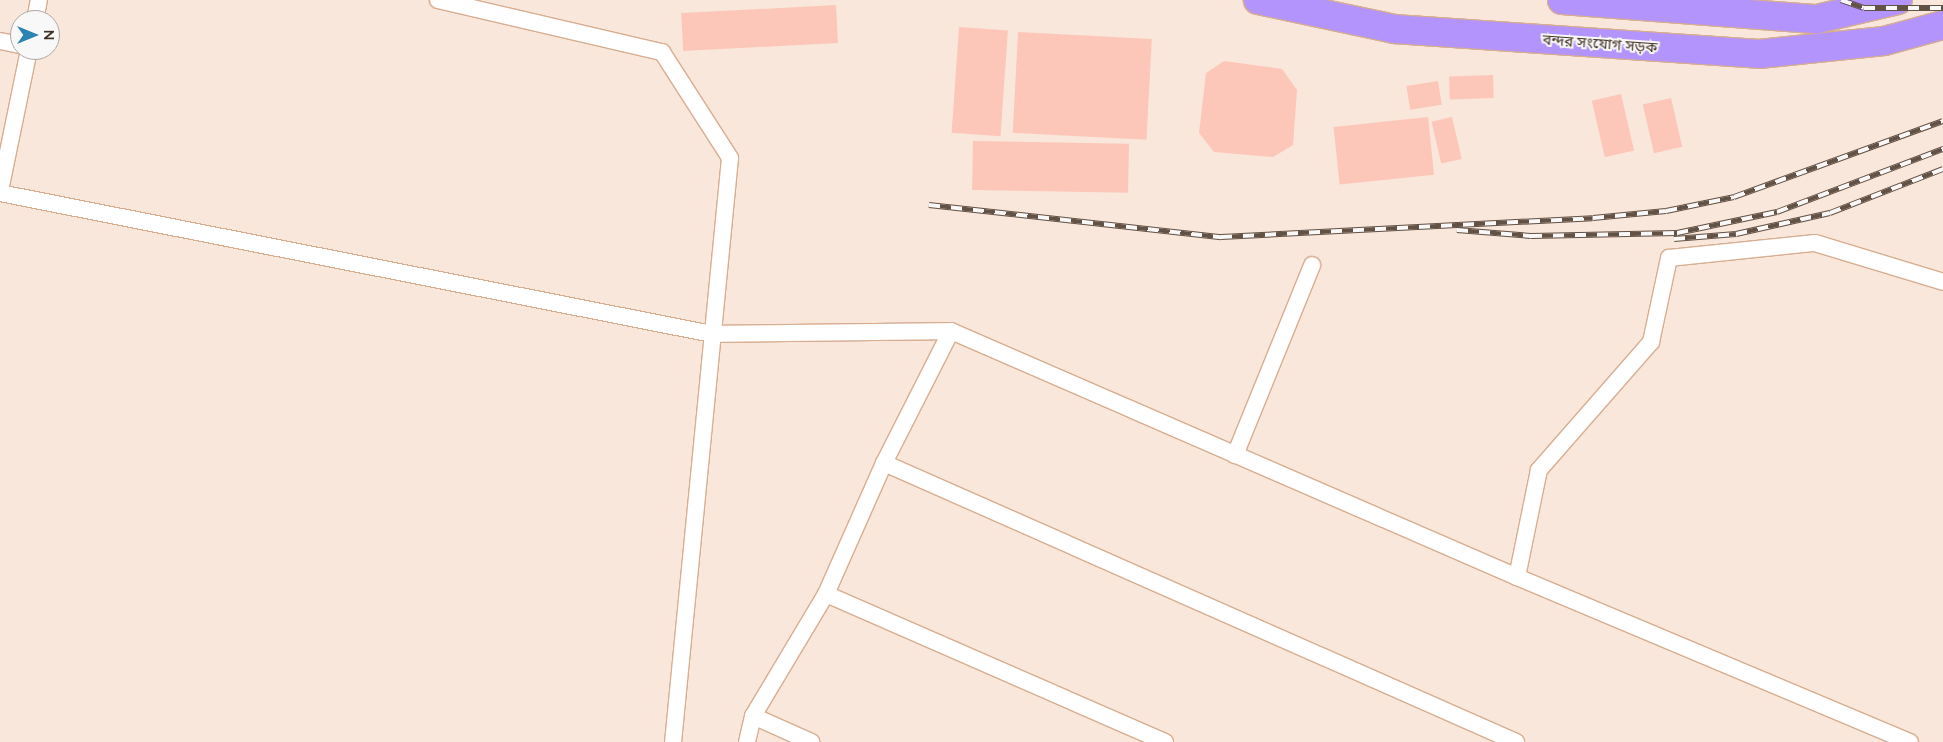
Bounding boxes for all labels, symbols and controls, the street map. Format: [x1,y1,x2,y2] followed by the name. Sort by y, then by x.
[10,10,60,60] north arrow
[40,30,58,40] text: N
[1542,30,1658,56] street label: বন্দর সংযোগ সড়ক

